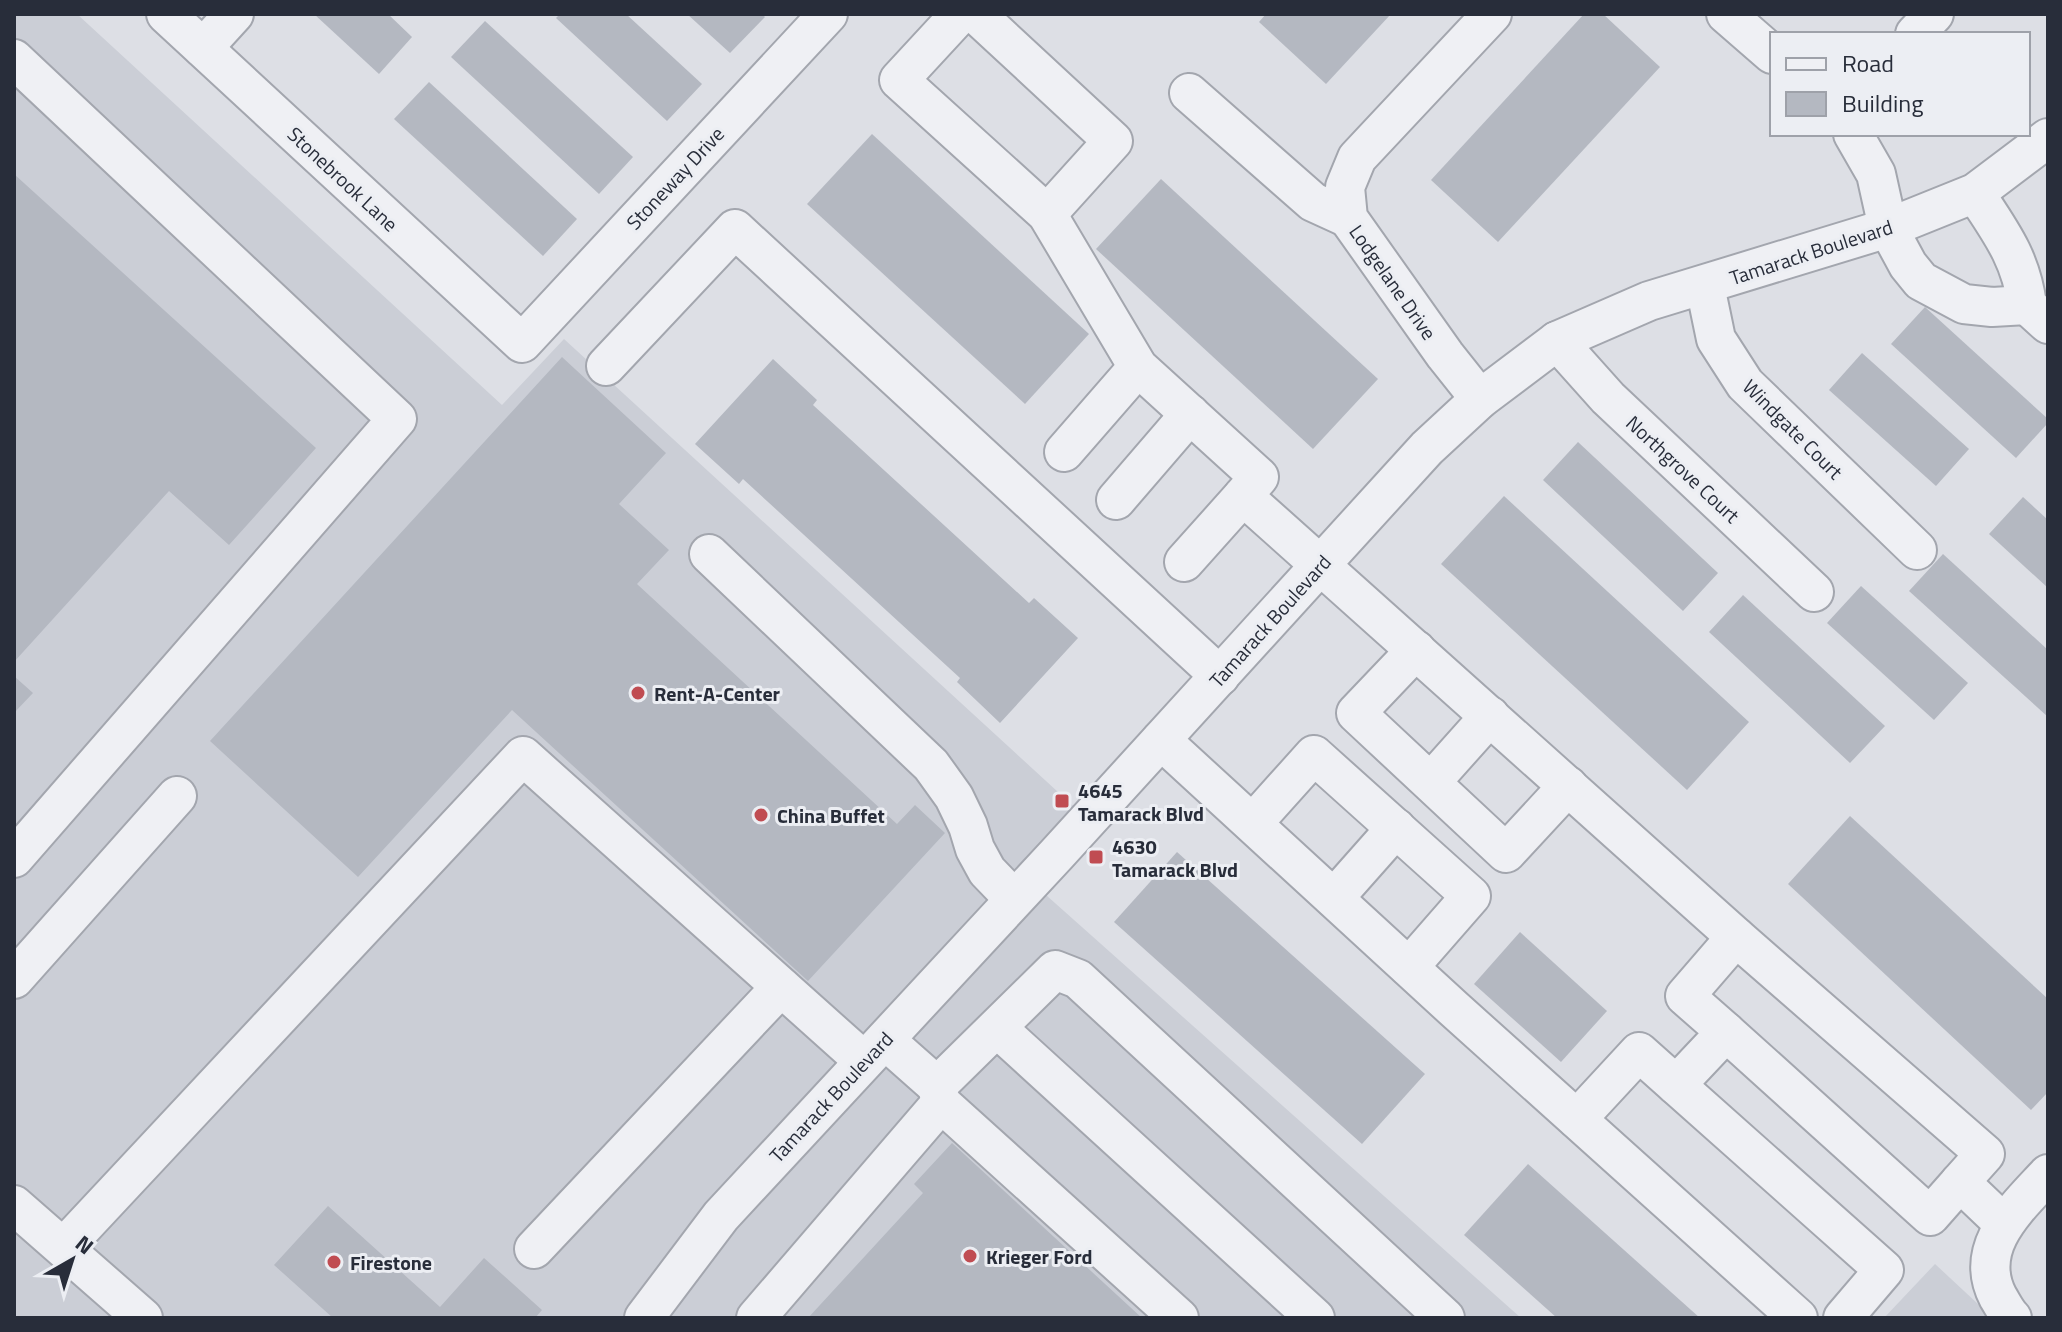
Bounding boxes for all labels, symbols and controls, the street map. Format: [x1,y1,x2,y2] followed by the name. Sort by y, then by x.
[1770,32,2030,136] legend
[1842,45,1894,81] text: Road
[1842,85,1924,121] text: Building
[281,119,405,239] street label: Stonebrook Lane
[619,119,731,237] street label: Stoneway Drive
[1725,211,1897,293] street label: Tamarack Boulevard
[1342,218,1444,346] street label: Lodgelane Drive
[1736,372,1850,486] street label: Windgate Court
[1619,408,1747,530] street label: Northgrove Court
[1202,547,1338,695] street label: Tamarack Boulevard
[654,678,781,709] place label: Rent-A-Center
[629,684,647,702] marker: Rent-A-Center
[1078,775,1204,829] place label: 4645 Tamarack Blvd
[1053,792,1071,810] marker: 4645 Tamarack Blvd
[777,800,885,831] place label: China Buffet
[752,806,770,824] marker: China Buffet
[1112,831,1238,885] place label: 4630 Tamarack Blvd
[1087,848,1105,866] marker: 4630 Tamarack Blvd
[762,1024,900,1170] street label: Tamarack Boulevard
[32,1220,112,1300] north arrow
[68,1226,101,1262] text: N
[986,1241,1093,1272] place label: Krieger Ford
[350,1247,432,1278] place label: Firestone
[961,1247,979,1265] marker: Krieger Ford
[325,1253,343,1271] marker: Firestone

